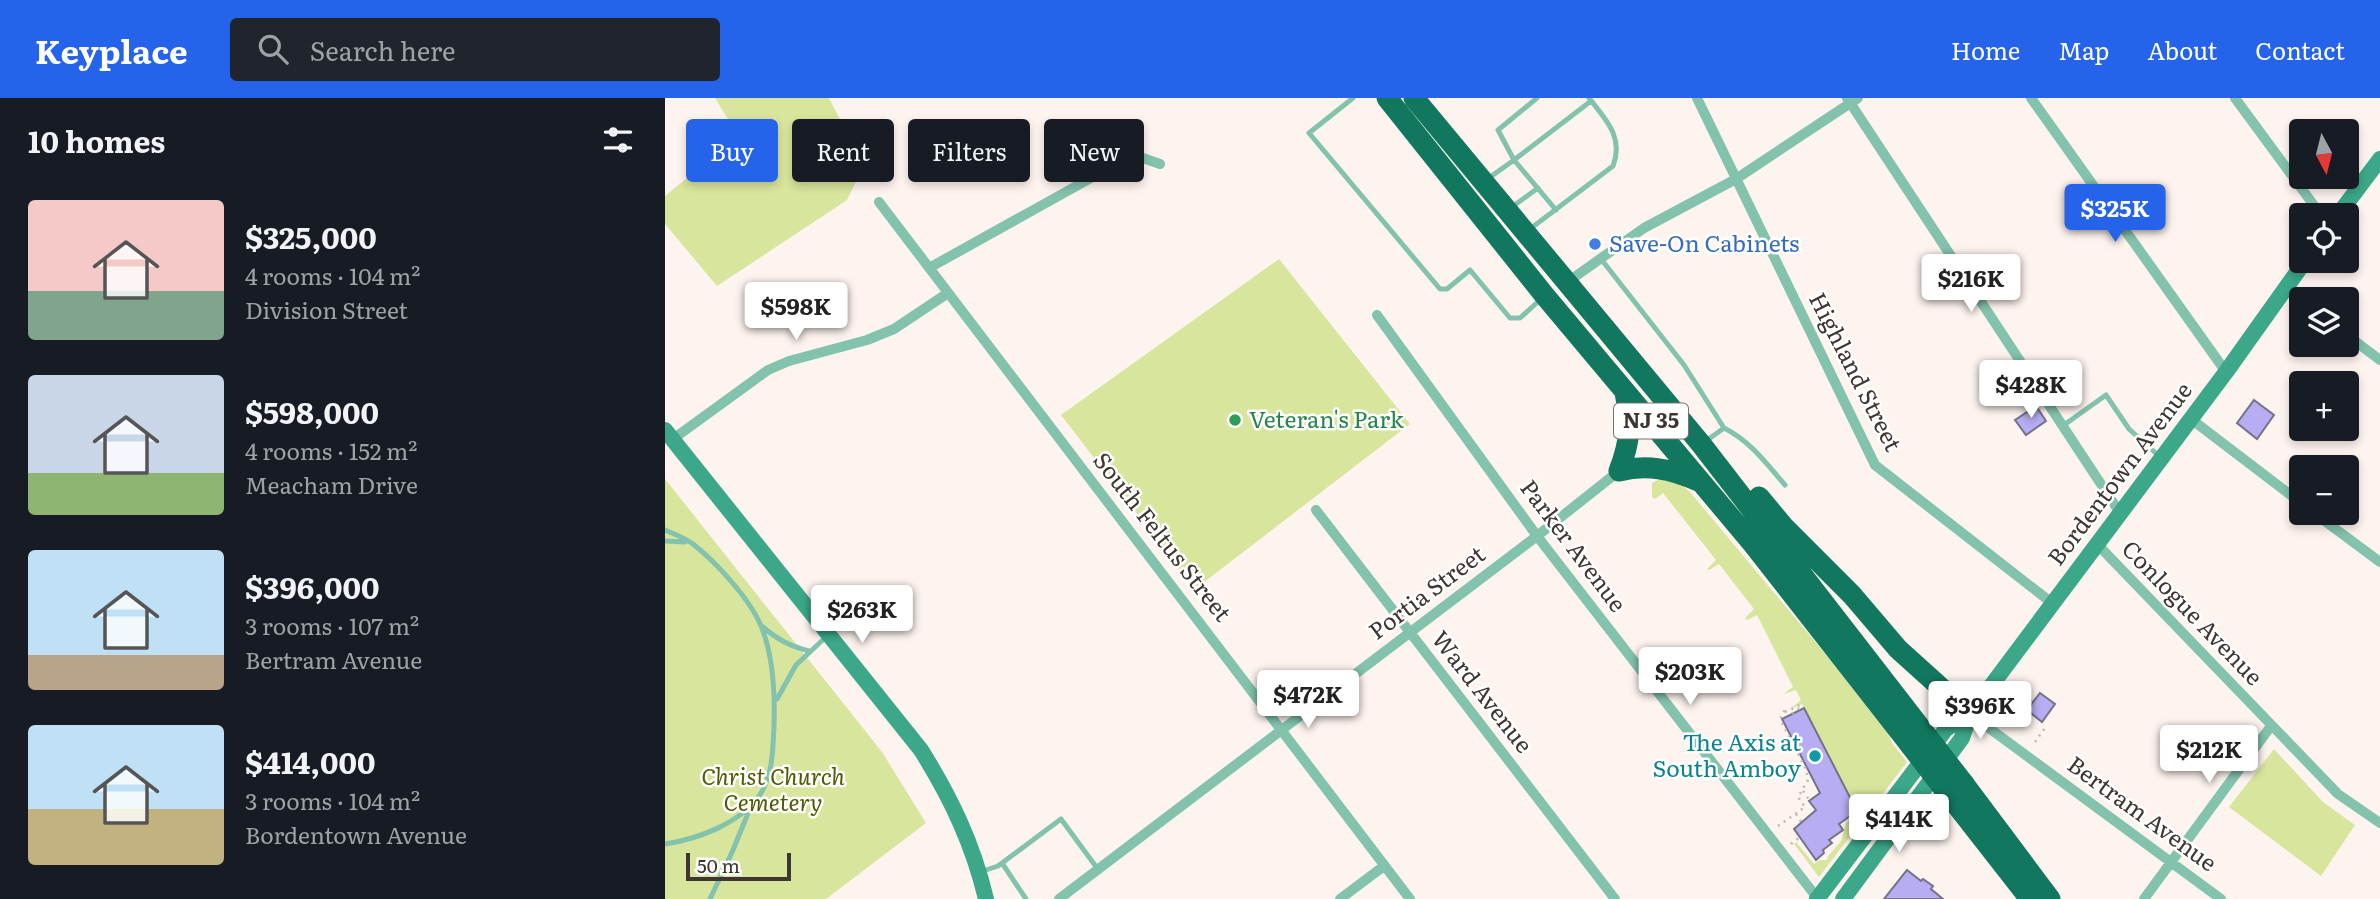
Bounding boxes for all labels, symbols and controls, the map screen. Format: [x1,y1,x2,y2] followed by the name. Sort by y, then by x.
[230,18,720,81] search box
[35,25,188,74] text: Keyplace
[254,30,292,68] icon: search
[310,30,456,69] text: Search here
[1951,32,2020,67] text: Home
[2058,32,2109,67] text: Map
[2147,32,2217,67] text: About
[2255,32,2345,67] text: Contact
[28,118,165,162] text: 10 homes
[686,119,778,182] chip: Buy
[792,119,894,182] chip: Rent
[908,119,1030,182] chip: Filters
[1044,119,1144,182] chip: New
[2289,119,2359,189] north arrow
[2289,119,2359,525] map controls
[599,121,637,159] icon: filters
[2066,184,2164,244] pin: $325K
[2081,190,2149,224] text: $325K
[2289,203,2359,273] button: locate
[245,214,377,258] text: $325,000
[1609,225,1800,259] place label: Save-On Cabinets
[84,228,168,312] icon: home
[1587,236,1603,252] marker: Save-On Cabinets
[1922,254,2020,314] pin: $216K
[245,258,420,292] text: 4 rooms · 104 m²
[1937,260,2005,294] text: $216K
[747,282,845,342] pin: $598K
[1802,286,1912,457] street label: Highland Street
[2289,287,2359,357] button: layers
[761,288,831,322] text: $598K
[245,292,408,326] text: Division Street
[1982,360,2080,420] pin: $428K
[1995,366,2067,400] text: $428K
[2289,371,2359,441] button: +
[2038,374,2199,572] street label: Bordentown Avenue
[245,389,379,433] text: $598,000
[1249,401,1405,435] place label: Veteran's Park
[84,403,168,487] icon: home
[1614,404,1688,438] road number: NJ 35
[1227,412,1243,428] marker: Veteran's Park
[245,433,418,467] text: 4 rooms · 152 m²
[1086,444,1241,628] street label: South Feltus Street
[2289,455,2359,525] button: −
[245,467,418,501] text: Meacham Drive
[1513,471,1636,618] street label: Parker Avenue
[2115,531,2272,692] street label: Conlogue Avenue
[1361,536,1492,646] street label: Portia Street
[245,564,380,608] text: $396,000
[84,578,168,662] icon: home
[813,586,911,645] pin: $263K
[827,591,897,625] text: $263K
[245,608,419,642] text: 3 rooms · 107 m²
[1425,622,1542,759] street label: Ward Avenue
[245,642,422,676] text: Bertram Avenue
[1641,648,1739,707] pin: $203K
[1655,653,1725,687] text: $203K
[1259,670,1357,730] pin: $472K
[1273,676,1343,710] text: $472K
[1931,682,2029,741] pin: $396K
[1944,687,2016,721] text: $396K
[1652,724,1802,784] place label: The Axis at South Amboy
[2160,726,2258,785] pin: $212K
[2176,731,2242,765] text: $212K
[245,739,376,783] text: $414,000
[2061,747,2225,878] street label: Bertram Avenue
[1807,748,1823,764] marker: The Axis at South Amboy
[84,753,168,837] icon: home
[701,758,845,818] park label: Christ Church Cemetery
[245,783,420,817] text: 3 rooms · 104 m²
[1850,794,1948,854] pin: $414K
[1865,800,1933,834] text: $414K
[245,817,467,851] text: Bordentown Avenue
[686,850,791,882] scale bar
[697,851,740,879] text: 50 m

